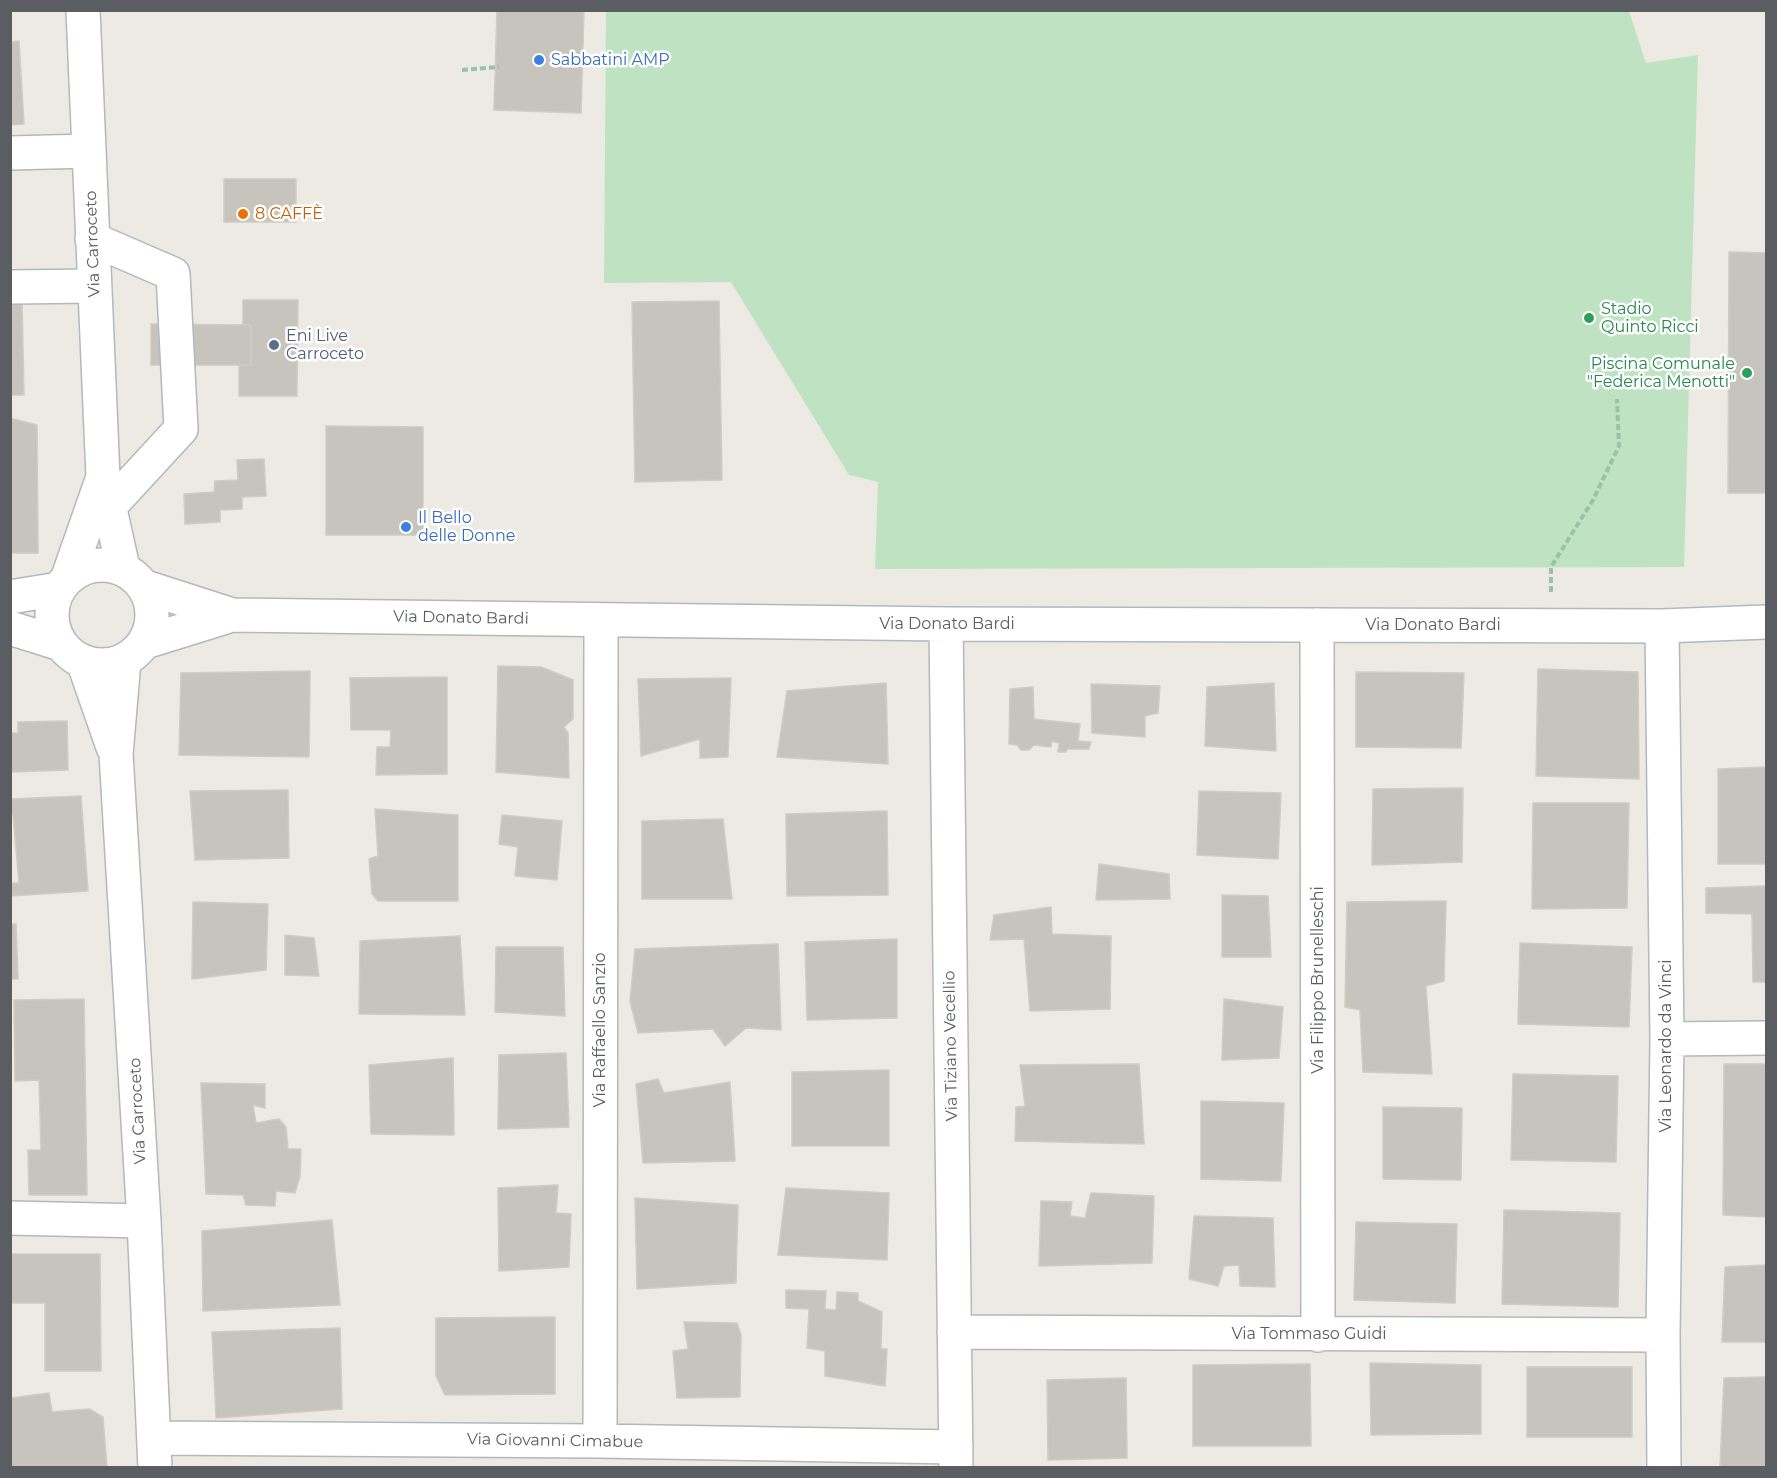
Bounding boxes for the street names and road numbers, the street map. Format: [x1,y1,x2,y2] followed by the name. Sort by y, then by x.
[82,190,104,298] street label: Via Carroceto
[393,607,529,629] street label: Via Donato Bardi
[879,614,1015,634] street label: Via Donato Bardi
[1365,615,1501,635] street label: Via Donato Bardi
[1308,886,1328,1074] street label: Via Filippo Brunelleschi
[590,952,610,1108] street label: Via Raffaello Sanzio
[1656,959,1676,1133] street label: Via Leonardo da Vinci
[940,970,962,1122] street label: Via Tiziano Vecellio
[126,1057,150,1165] street label: Via Carroceto
[1231,1324,1387,1344] street label: Via Tommaso Guidi
[467,1430,643,1452] street label: Via Giovanni Cimabue

